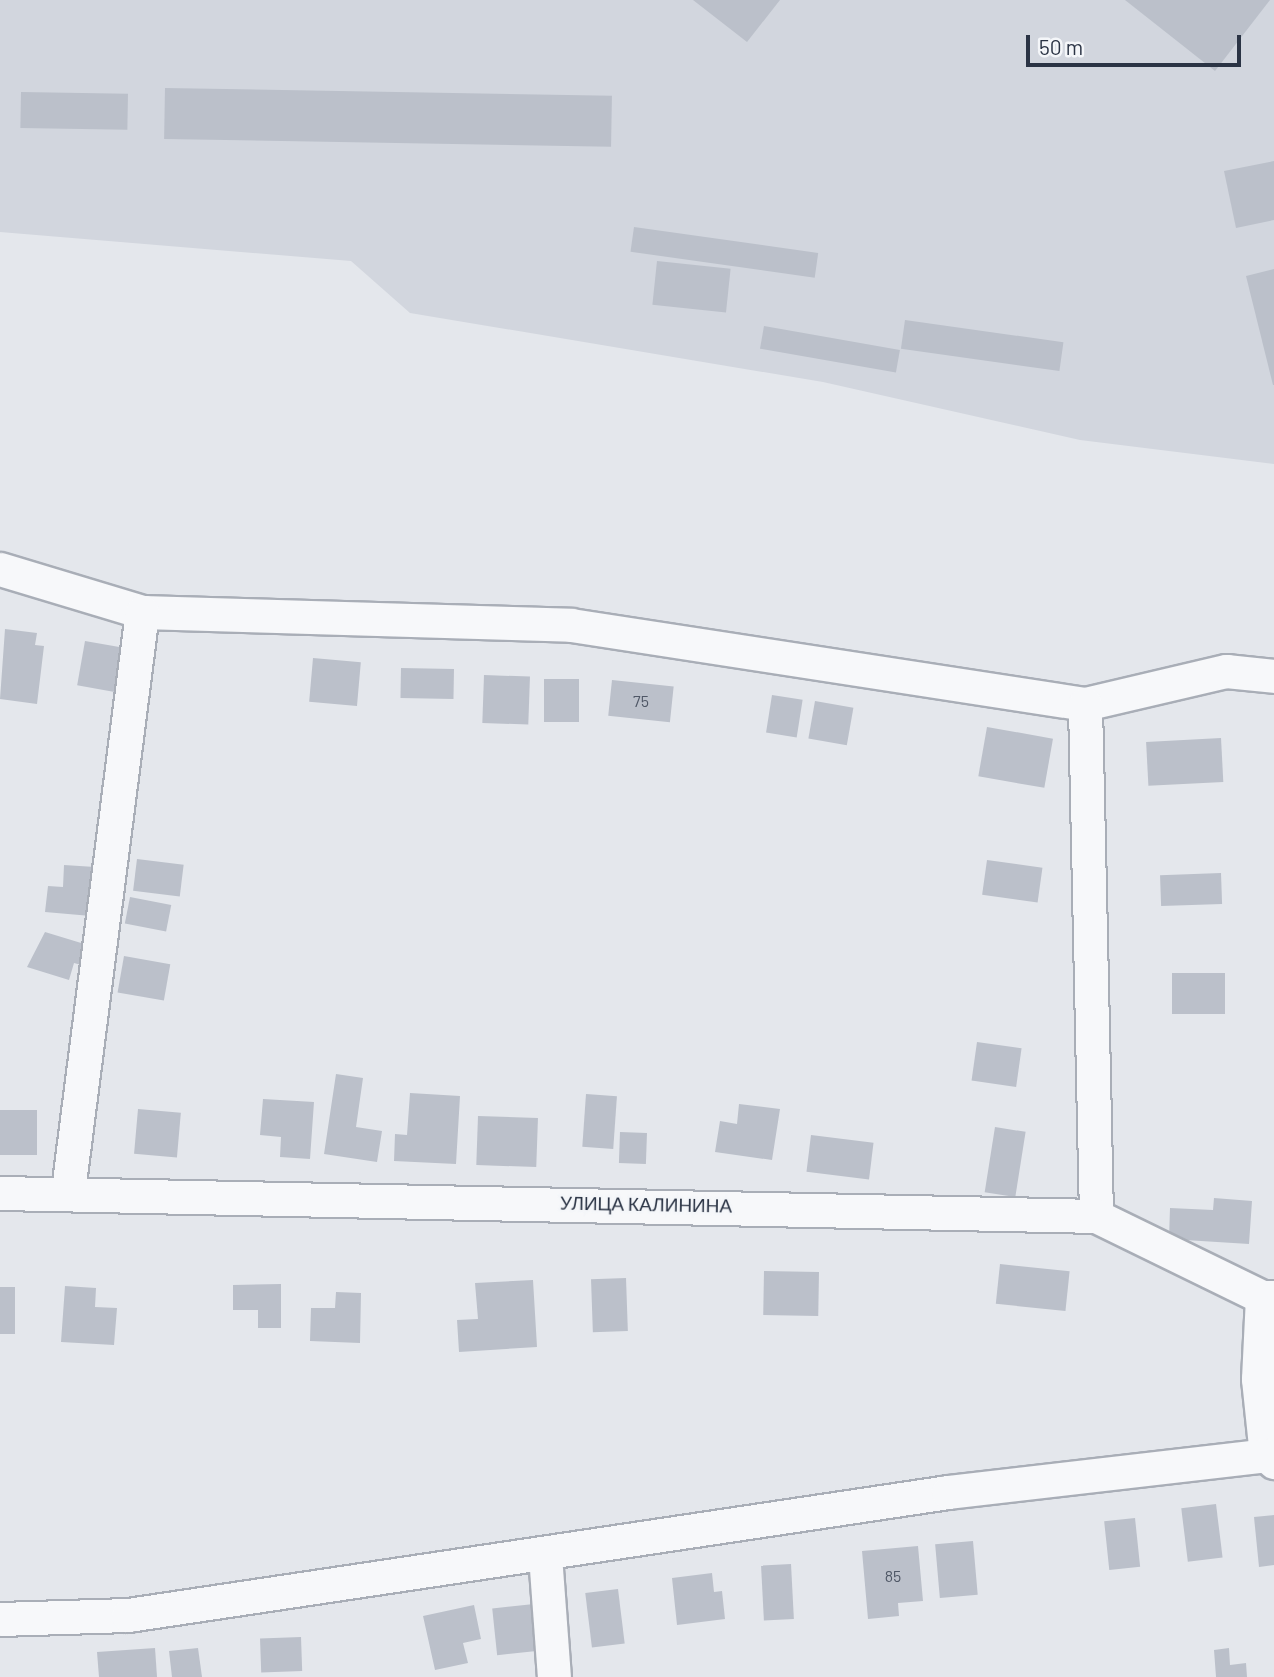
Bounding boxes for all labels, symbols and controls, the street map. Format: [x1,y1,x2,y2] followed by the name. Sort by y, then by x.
[1029,21,1244,65] scale bar
[1039,34,1083,59] text: 50 m
[633,691,649,711] house number: 75
[560,1191,732,1217] street label: УЛИЦА КАЛИНИНА
[885,1566,901,1586] house number: 85

